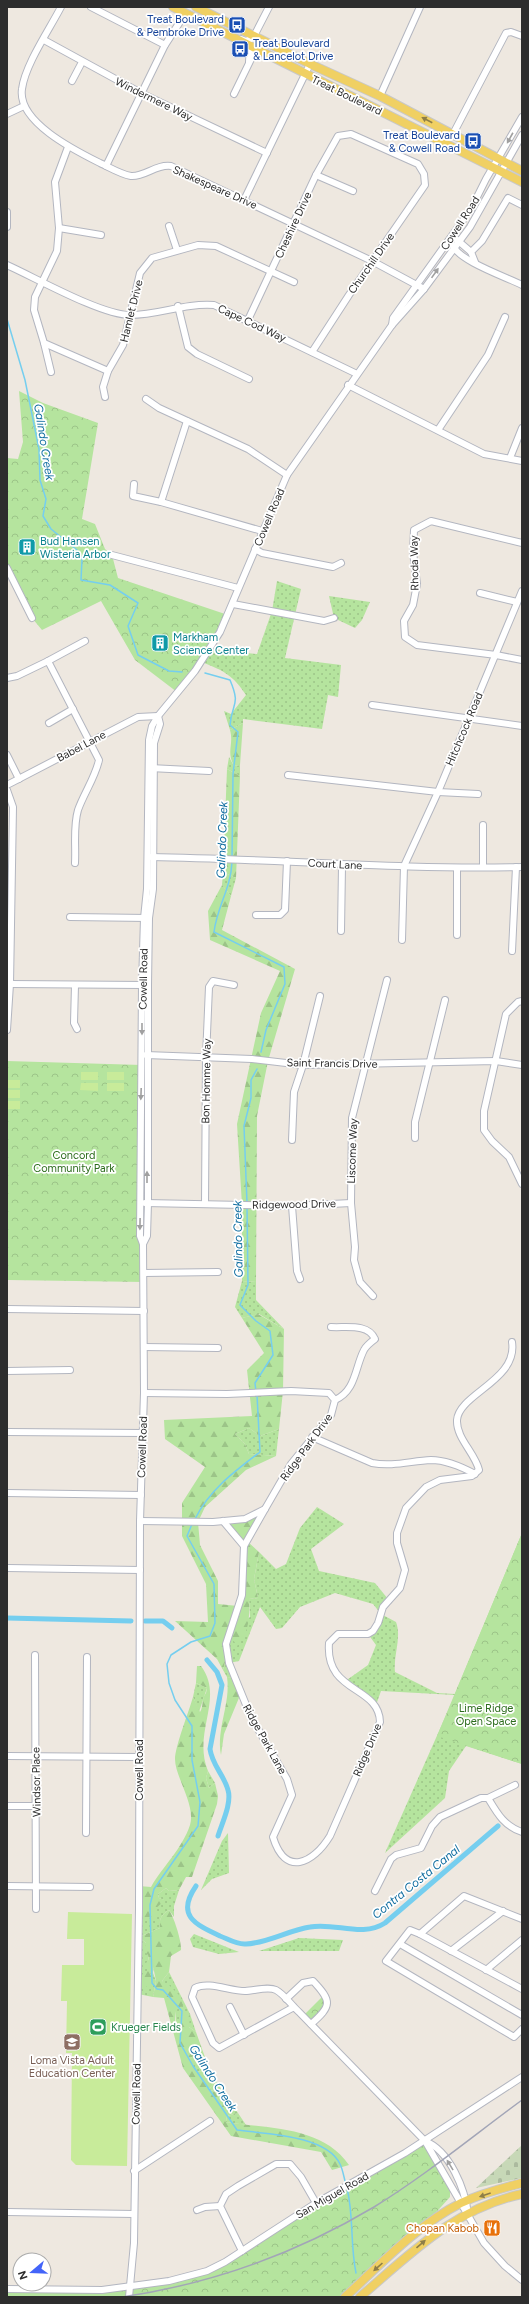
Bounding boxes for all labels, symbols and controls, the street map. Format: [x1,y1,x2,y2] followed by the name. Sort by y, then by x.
[137,13,224,39] place label: Treat Boulevard & Pembroke Drive
[227,15,247,35] bus stop icon: Treat Boulevard & Pembroke Drive
[253,37,333,63] place label: Treat Boulevard & Lancelot Drive
[230,39,250,59] bus stop icon: Treat Boulevard & Lancelot Drive
[309,73,384,118] street label: Treat Boulevard
[113,75,195,124] street label: Windermere Way
[421,117,433,124] one-way arrow
[383,129,460,155] place label: Treat Boulevard & Cowell Road
[463,131,483,151] bus stop icon: Treat Boulevard & Cowell Road
[507,132,514,144] one-way arrow
[171,163,259,212] street label: Shakespeare Drive
[272,190,315,260] street label: Cheshire Drive
[438,194,483,253] street label: Cowell Road
[346,230,397,296] street label: Churchill Drive
[431,268,439,279] one-way arrow
[117,279,146,344] street label: Hamlet Drive
[216,302,288,345] street label: Cape Cod Way
[31,403,57,482] water label: Galindo Creek
[251,486,287,548] street label: Cowell Road
[40,535,111,561] place label: Bud Hansen Wisteria Arbor
[408,535,421,591] street label: Rhoda Way
[17,537,37,557] building icon: Bud Hansen Wisteria Arbor
[173,631,249,657] place label: Markham Science Center
[150,633,170,653] building icon: Markham Science Center
[443,690,486,768] street label: Hitchcock Road
[55,728,108,765] street label: Babel Lane
[214,800,230,879] water label: Galindo Creek
[307,857,363,872] street label: Court Lane
[136,948,151,1010] street label: Cowell Road
[139,1023,145,1036] one-way arrow
[199,1038,214,1124] street label: Bon Homme Way
[286,1056,378,1071] street label: Saint Francis Drive
[138,1088,144,1101] one-way arrow
[345,1118,360,1184] street label: Liscome Way
[33,1149,115,1175] park label: Concord Community Park
[144,1170,150,1183] one-way arrow
[252,1197,336,1212] street label: Ridgewood Drive
[230,1199,246,1278] water label: Galindo Creek
[137,1218,143,1231] one-way arrow
[278,1411,335,1484] street label: Ridge Park Drive
[135,1416,150,1478] street label: Cowell Road
[240,1702,289,1777] street label: Ridge Park Lane
[456,1702,516,1728] park label: Lime Ridge Open Space
[350,1722,384,1779] street label: Ridge Drive
[133,1739,146,1801] street label: Cowell Road
[29,1747,44,1817] street label: Windsor Place
[369,1842,463,1922] water label: Contra Costa Canal
[88,2017,108,2037] sports icon: Krueger Fields
[111,2021,181,2034] place label: Krueger Fields
[62,2032,82,2052] school or university icon: Loma Vista Adult Education Center
[186,2042,240,2115] water label: Galindo Creek
[29,2054,116,2080] place label: Loma Vista Adult Education Center
[129,2063,144,2125] street label: Cowell Road
[446,2159,453,2171] one-way arrow
[293,2169,371,2222] street label: San Miguel Road
[478,2192,490,2198] one-way arrow
[482,2218,502,2238] restaurant icon: Chopan Kabob
[406,2222,479,2235] place label: Chopan Kabob
[416,2240,426,2249] one-way arrow
[12,2252,52,2292] north arrow
[374,2262,383,2271] one-way arrow
[15,2269,31,2281] text: N

